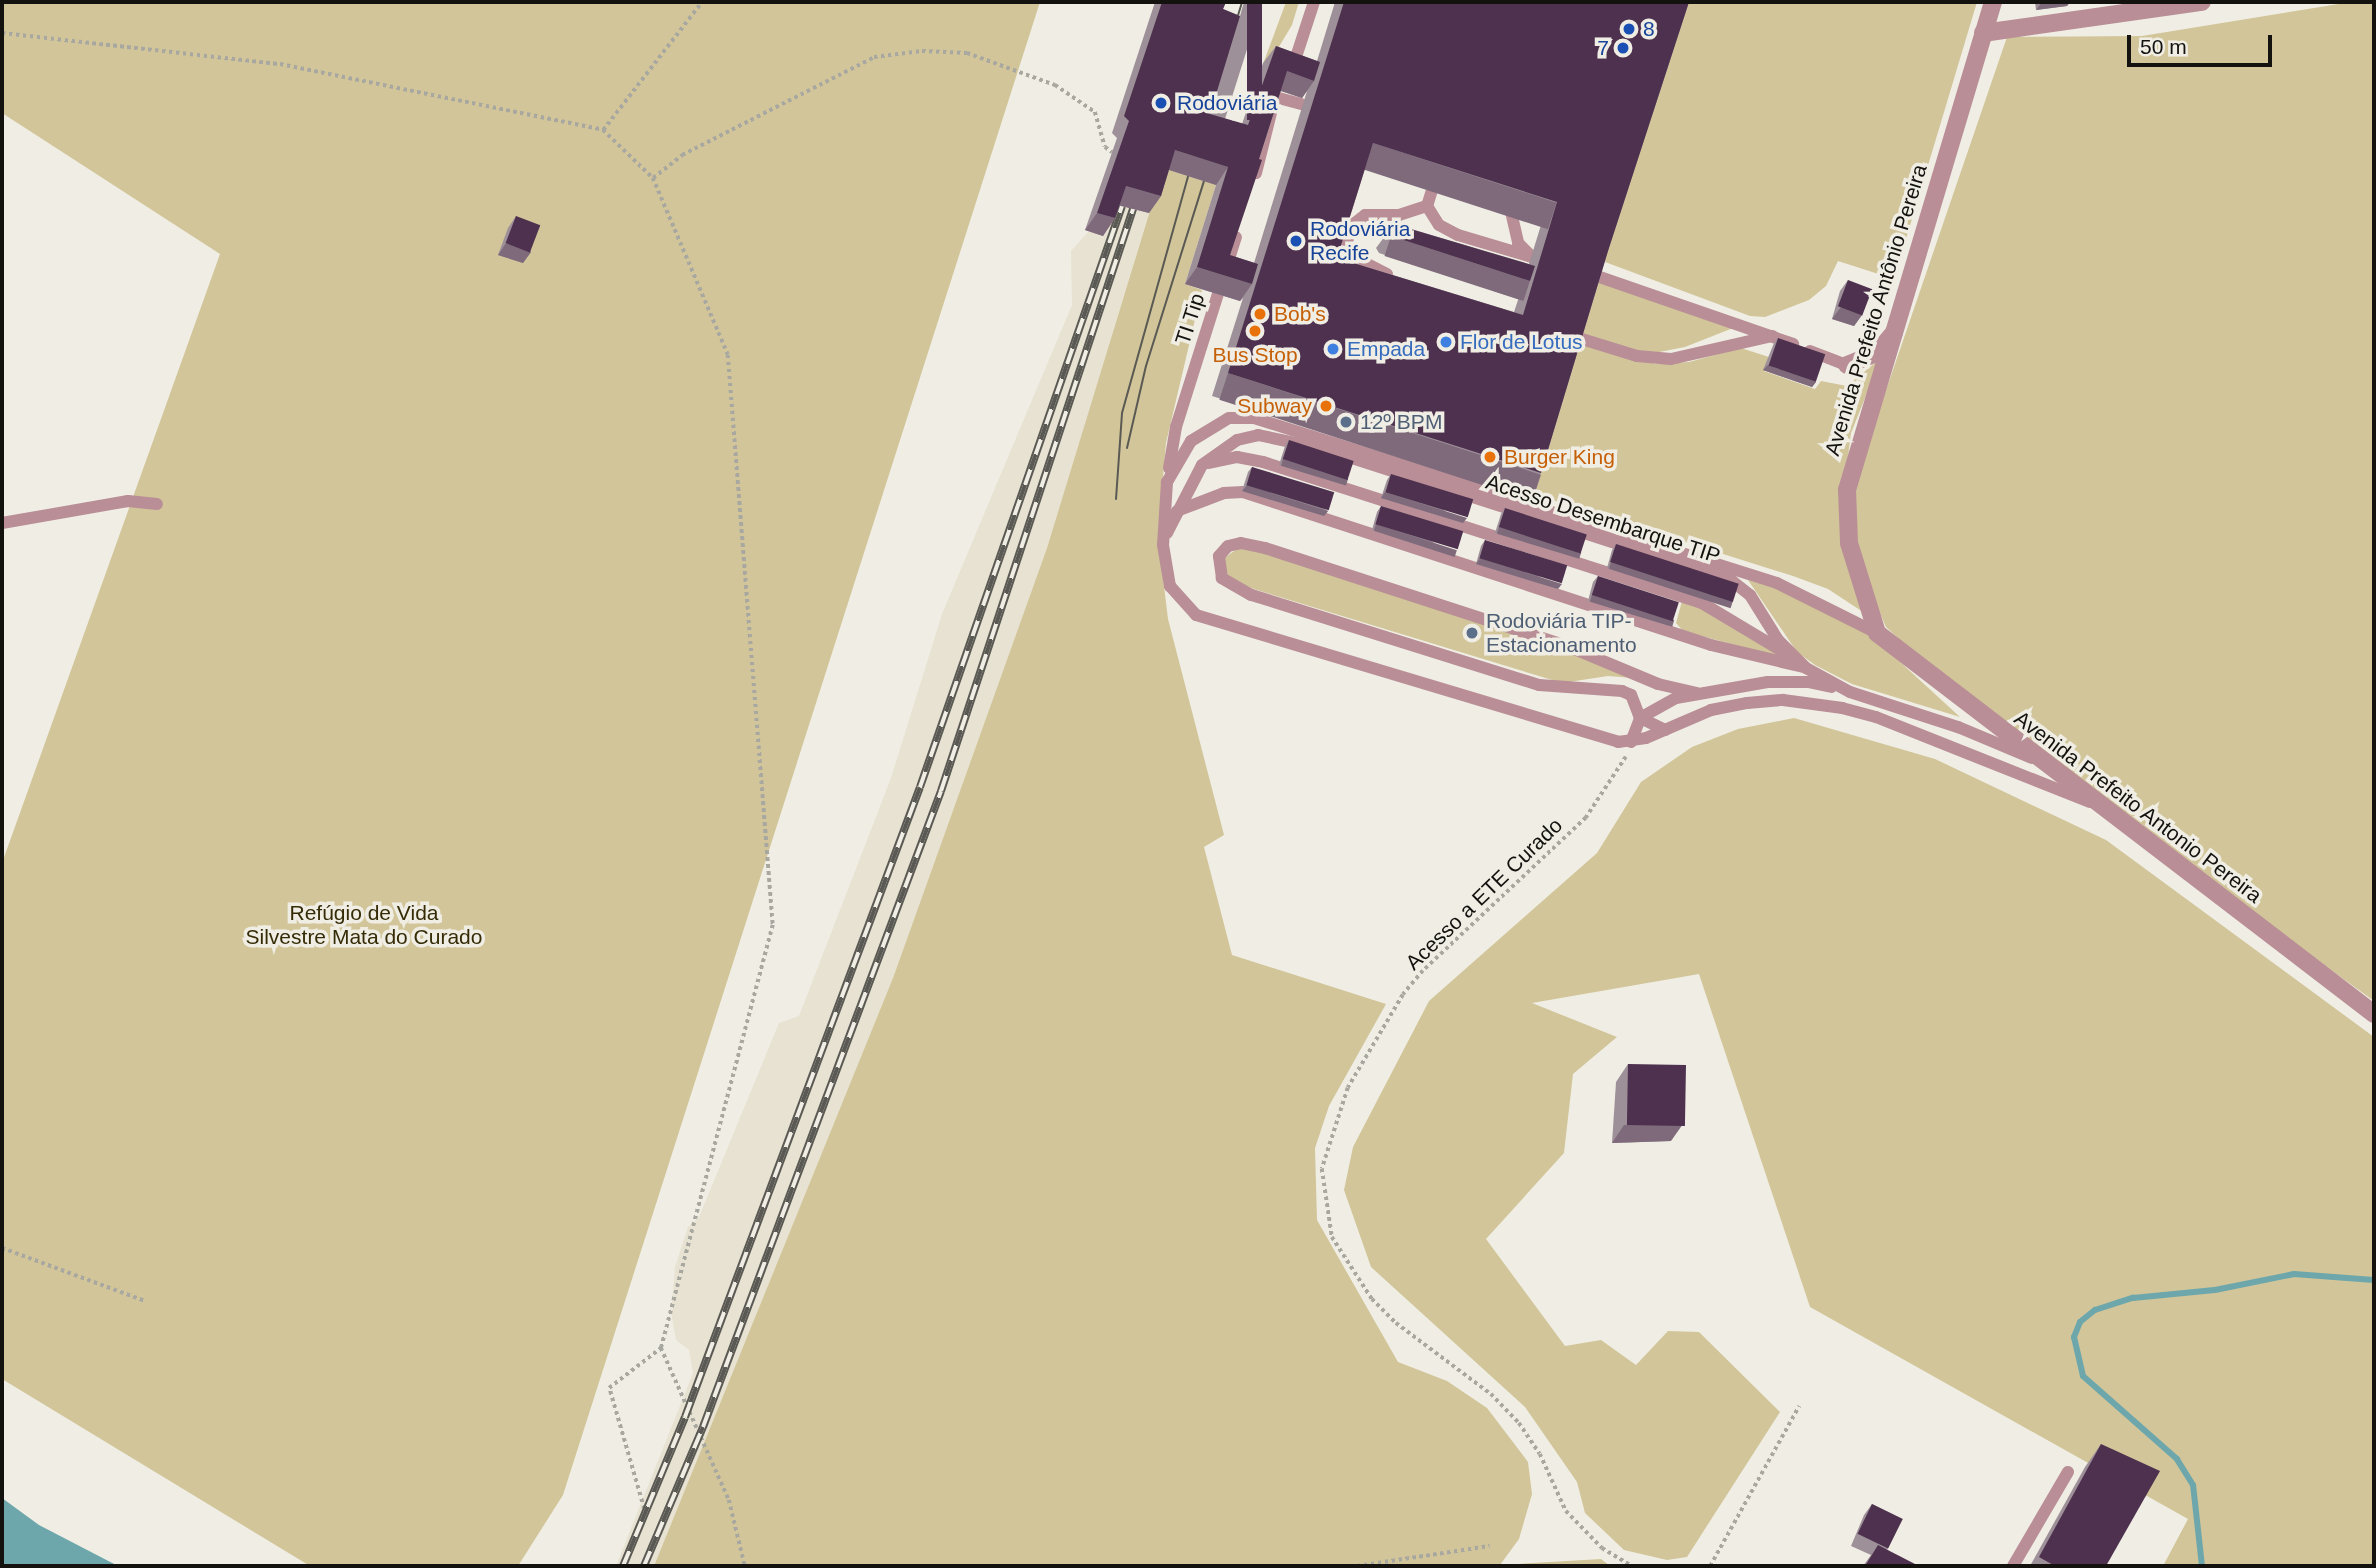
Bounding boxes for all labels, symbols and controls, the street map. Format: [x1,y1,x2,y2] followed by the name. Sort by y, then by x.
[1643,16,1655,42] place label: 8
[1621,21,1637,37] marker: 8
[2131,21,2276,65] scale bar
[1597,35,1609,61] place label: 7
[2140,35,2187,58] text: 50 m
[1615,40,1631,56] marker: 7
[1177,90,1277,116] place label: Rodoviária
[1151,93,1171,113] marker: Rodoviária
[1819,161,1933,459] street label: Avenida Prefeito Antônio Pereira
[1310,216,1410,266] place label: Rodoviária Recife
[1288,233,1304,249] marker: Rodoviária Recife
[1170,290,1210,348] street label: TI Tip
[1274,301,1326,327] place label: Bob's
[1252,306,1268,322] marker: Bob's
[1247,323,1263,339] marker: Bus Stop
[1460,329,1583,355] place label: Flor de Lotus
[1438,334,1454,350] marker: Flor de Lotus
[1347,336,1425,362] place label: Empada
[1325,341,1341,357] marker: Empada
[1212,342,1298,368] place label: Bus Stop
[1237,393,1312,419] place label: Subway
[1318,398,1334,414] marker: Subway
[1360,409,1442,435] place label: 12º BPM
[1338,414,1354,430] marker: 12º BPM
[1504,444,1615,470] place label: Burger King
[1482,449,1498,465] marker: Burger King
[1483,469,1723,569] street label: Acesso Desembarque TIP
[1486,608,1637,658] place label: Rodoviária TIP- Estacionamento
[1464,625,1480,641] marker: Rodoviária TIP- Estacionamento
[2009,705,2267,909] street label: Avenida Prefeito Antonio Pereira
[1401,813,1567,975] street label: Acesso a ETE Curado
[246,900,482,950] park label: Refúgio de Vida Silvestre Mata do Curado

